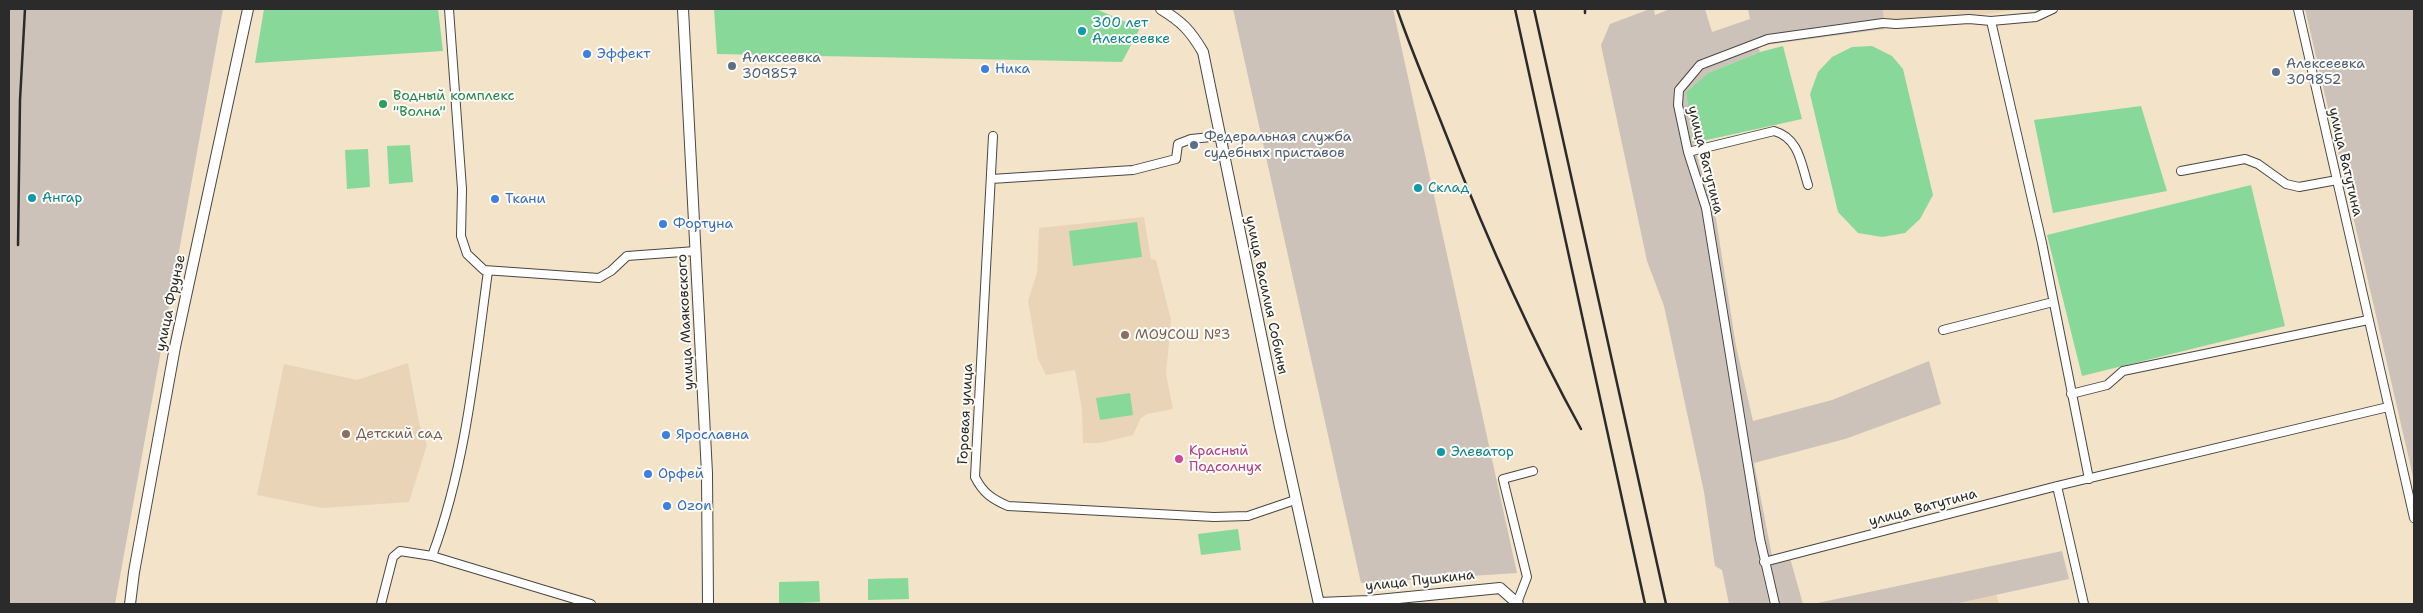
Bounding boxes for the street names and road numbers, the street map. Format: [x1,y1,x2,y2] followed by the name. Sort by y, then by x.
[1683,104,1727,216] street label: улица Ватутина
[2324,106,2366,218] street label: улица Ватутина
[1241,214,1291,376] street label: улица Василия Собины
[153,253,189,353] street label: улица Фрунзе
[674,253,698,391] street label: улица Маяковского
[955,363,977,465] street label: Горовая улица
[1867,486,1979,530] street label: улица Ватутина
[1364,567,1476,595] street label: улица Пушкина

